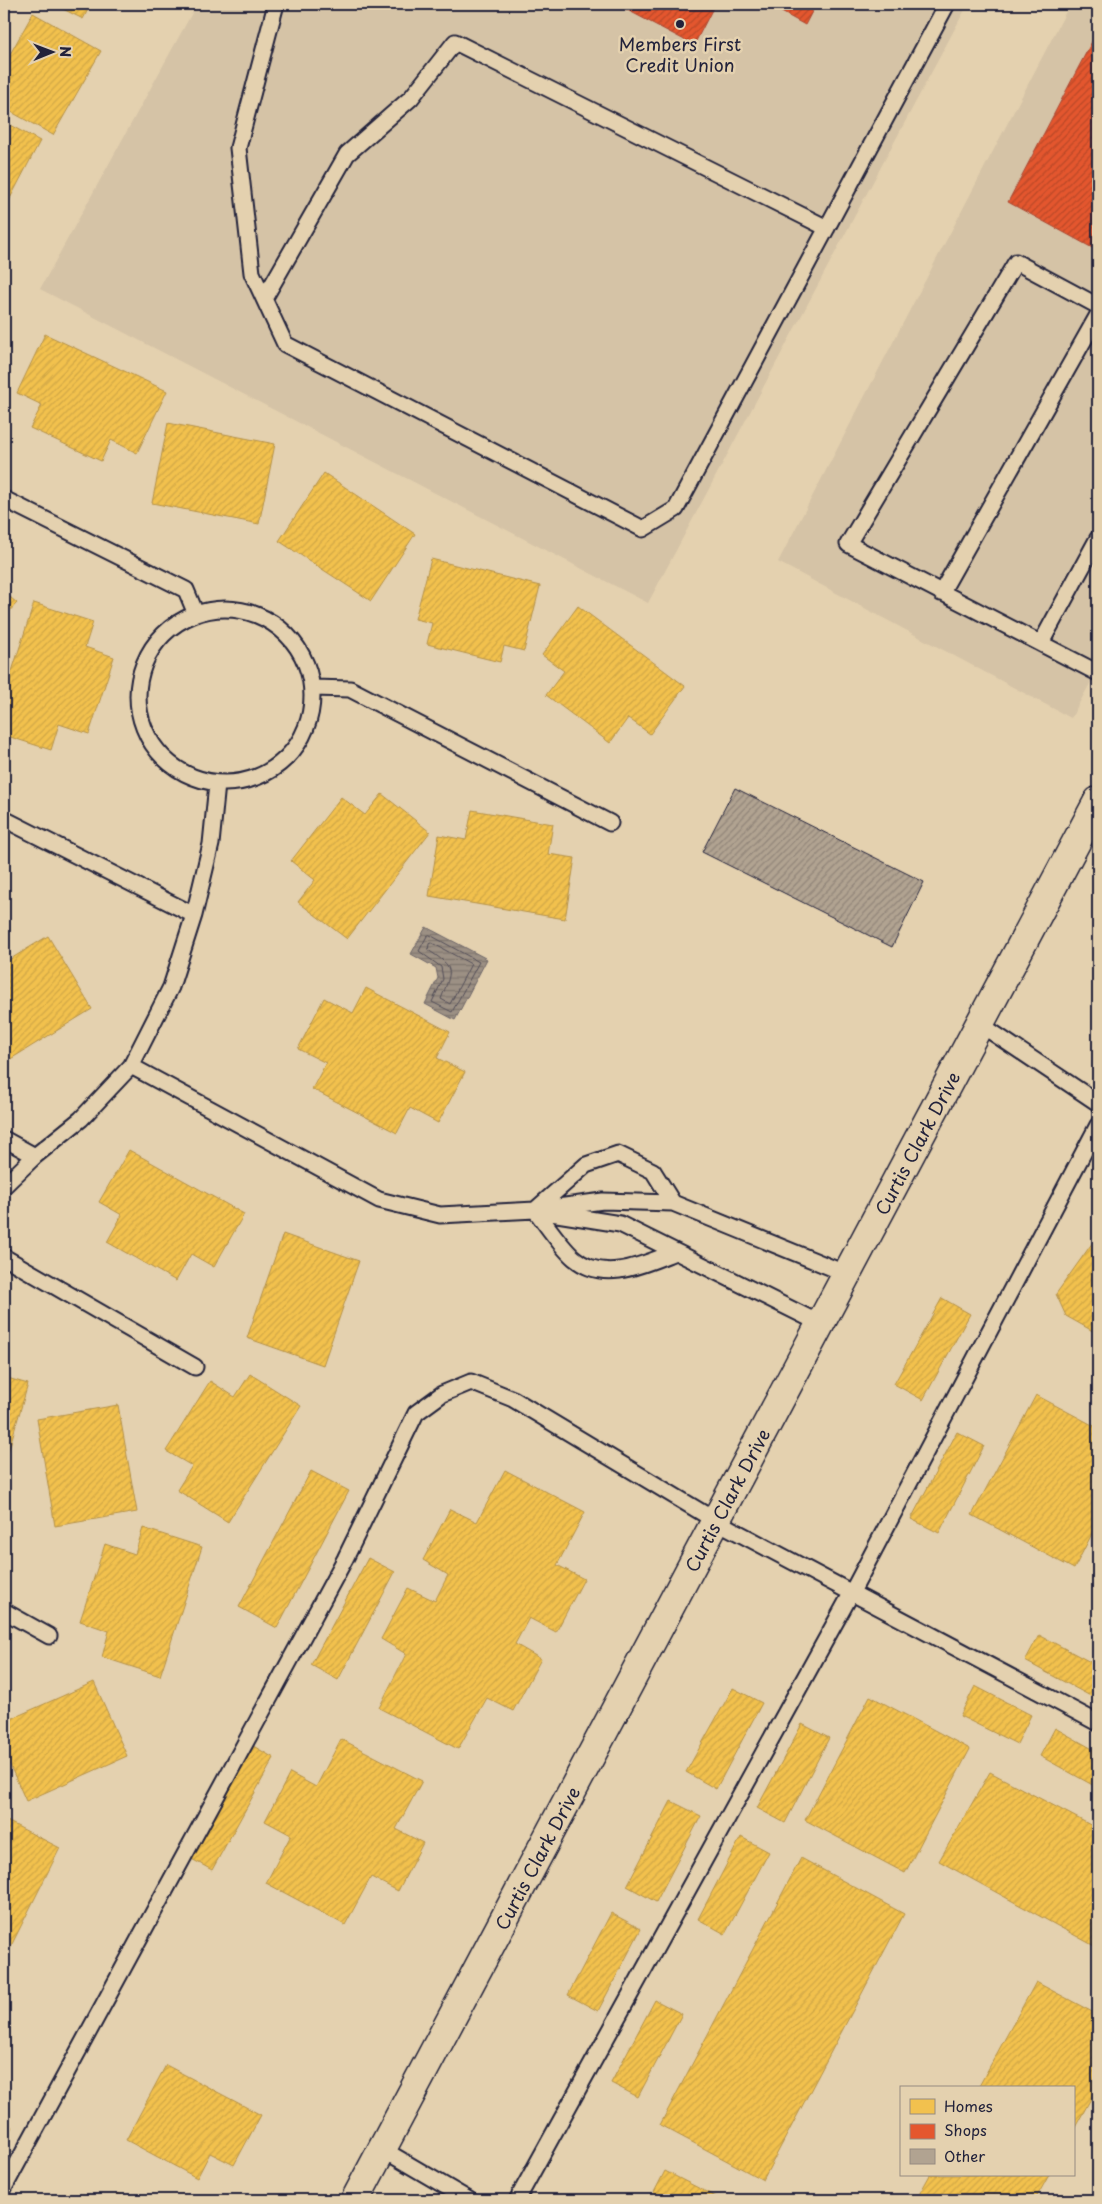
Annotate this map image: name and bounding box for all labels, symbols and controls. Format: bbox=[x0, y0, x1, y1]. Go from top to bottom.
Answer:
marker: Members First Credit Union bbox=[674, 18, 686, 30]
north arrow bbox=[28, 28, 78, 78]
place label: Members First Credit Union bbox=[619, 30, 741, 78]
text: N bbox=[55, 46, 76, 57]
street label: Curtis Clark Drive bbox=[868, 1066, 966, 1220]
street label: Curtis Clark Drive bbox=[678, 1423, 776, 1577]
street label: Curtis Clark Drive bbox=[488, 1781, 586, 1935]
legend bbox=[900, 2086, 1074, 2176]
text: Homes bbox=[944, 2094, 993, 2117]
text: Shops bbox=[944, 2118, 987, 2141]
text: Other bbox=[944, 2144, 985, 2167]

